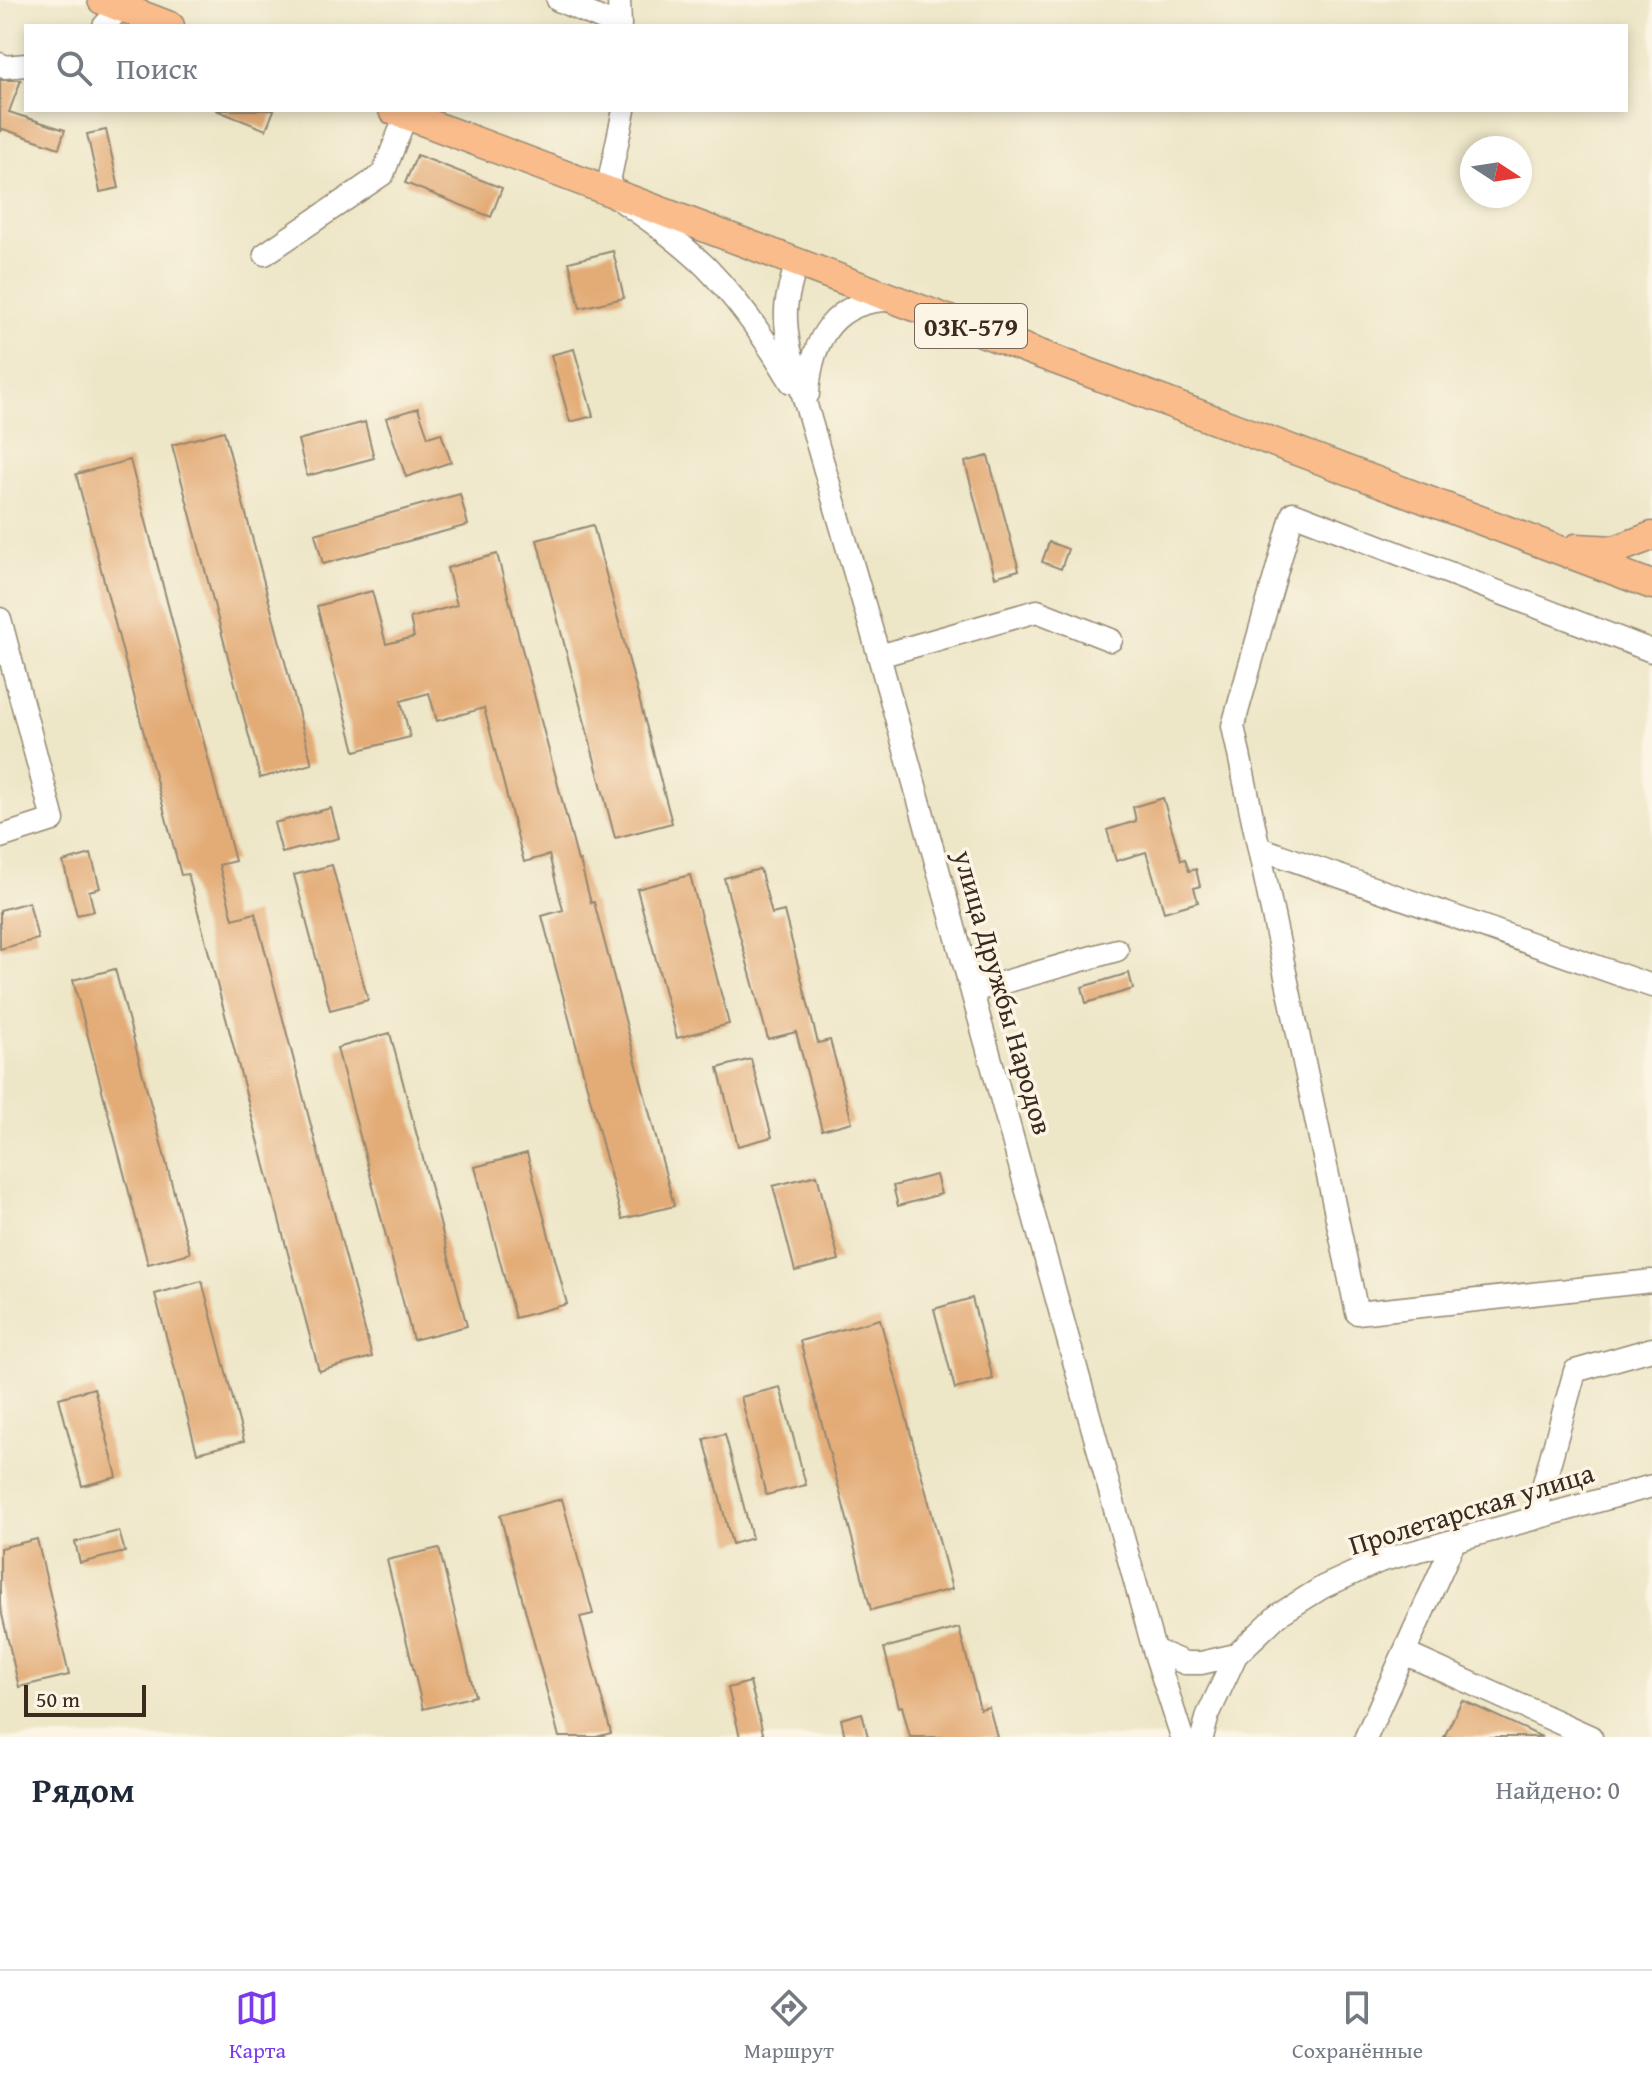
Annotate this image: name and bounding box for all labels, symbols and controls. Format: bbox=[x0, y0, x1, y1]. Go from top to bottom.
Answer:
search box bbox=[24, 24, 1628, 112]
icon: search bbox=[52, 46, 96, 90]
text: Поиск bbox=[116, 46, 198, 90]
north arrow bbox=[1460, 136, 1532, 208]
road number: 03К-579 bbox=[915, 304, 1027, 348]
street label: улица Дружбы Народов bbox=[943, 844, 1064, 1139]
street label: Пролетарская улица bbox=[1343, 1451, 1599, 1565]
scale bar bbox=[24, 1681, 146, 1717]
text: 50 m bbox=[36, 1683, 80, 1715]
text: Рядом bbox=[32, 1765, 135, 1814]
text: Найдено: 0 bbox=[1496, 1770, 1620, 1809]
tab: Карта bbox=[229, 1986, 286, 2066]
tab: Маршрут bbox=[744, 1986, 834, 2066]
tab: Сохранённые bbox=[1292, 1986, 1423, 2066]

